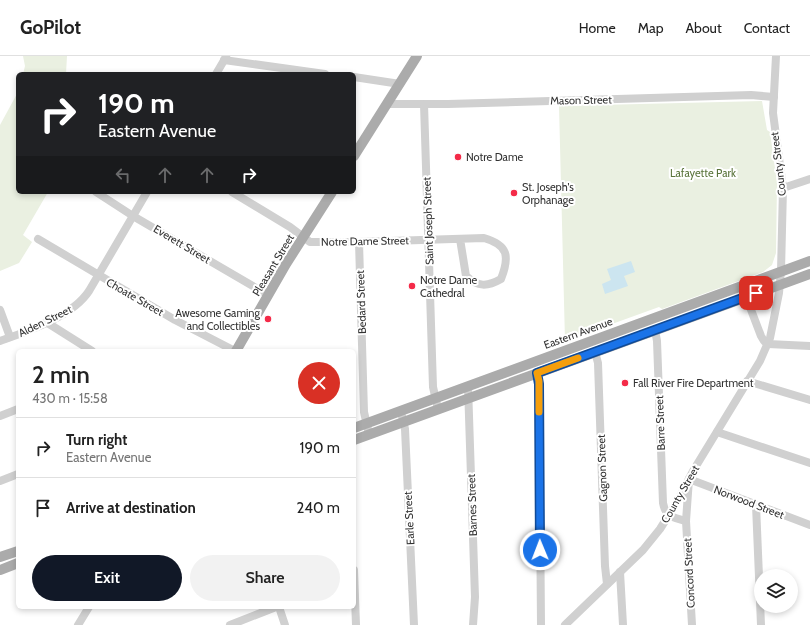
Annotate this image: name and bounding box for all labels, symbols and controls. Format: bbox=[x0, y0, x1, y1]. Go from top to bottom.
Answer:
text: GoPilot bbox=[20, 16, 81, 39]
text: Home bbox=[579, 19, 616, 37]
text: Map bbox=[638, 19, 663, 37]
text: About bbox=[685, 19, 722, 37]
text: Contact bbox=[744, 19, 790, 37]
text: 190 m bbox=[98, 86, 174, 120]
icon: right bbox=[32, 88, 84, 140]
street label: Mason Street bbox=[550, 92, 612, 108]
text: Eastern Avenue bbox=[98, 120, 216, 142]
street label: County Street bbox=[767, 131, 789, 197]
place label: Notre Dame bbox=[466, 150, 524, 164]
marker: Notre Dame bbox=[453, 152, 463, 162]
icon: left bbox=[112, 164, 134, 186]
icon: ahead bbox=[154, 164, 176, 186]
icon: ahead bbox=[196, 164, 218, 186]
icon: right bbox=[238, 164, 260, 186]
park label: Lafayette Park bbox=[670, 166, 736, 180]
street label: Saint Joseph Street bbox=[419, 176, 437, 265]
place label: St. Joseph's Orphanage bbox=[522, 180, 574, 207]
marker: St. Joseph's Orphanage bbox=[509, 188, 519, 198]
street label: Everett Street bbox=[151, 222, 213, 267]
street label: Pleasant Street bbox=[249, 231, 297, 299]
street label: Notre Dame Street bbox=[321, 233, 409, 249]
street label: Bedard Street bbox=[353, 270, 369, 334]
place label: Notre Dame Cathedral bbox=[420, 273, 478, 300]
street label: Choate Street bbox=[104, 275, 166, 319]
pin bbox=[739, 276, 773, 310]
marker: Notre Dame Cathedral bbox=[407, 281, 417, 291]
icon: arrive bbox=[745, 282, 767, 304]
street label: Alden Street bbox=[16, 302, 74, 340]
place label: Awesome Gaming and Collectibles bbox=[175, 306, 261, 333]
marker: Awesome Gaming and Collectibles bbox=[263, 314, 273, 324]
street label: Eastern Avenue bbox=[542, 314, 615, 352]
text: 2 min bbox=[32, 360, 90, 389]
button: close bbox=[298, 362, 340, 404]
place label: Fall River Fire Department bbox=[633, 376, 754, 390]
marker: Fall River Fire Department bbox=[620, 378, 630, 388]
text: 430 m · 15:58 bbox=[32, 390, 108, 406]
street label: Barre Street bbox=[652, 395, 668, 451]
text: Turn right bbox=[66, 431, 127, 449]
street label: Gagnon Street bbox=[594, 434, 610, 502]
icon: right bbox=[32, 437, 54, 459]
text: 190 m bbox=[300, 439, 340, 457]
text: Eastern Avenue bbox=[66, 449, 151, 465]
street label: County Street bbox=[658, 462, 702, 525]
street label: Barnes Street bbox=[464, 473, 480, 536]
street label: Norwood Street bbox=[712, 482, 786, 522]
street label: Earle Street bbox=[401, 490, 417, 545]
icon: arrive bbox=[32, 497, 54, 519]
text: Arrive at destination bbox=[66, 499, 196, 517]
text: 240 m bbox=[296, 499, 340, 517]
position arrow bbox=[519, 529, 561, 571]
street label: Concord Street bbox=[680, 537, 698, 608]
button: Exit bbox=[32, 555, 182, 601]
button: Share bbox=[190, 555, 340, 601]
map controls bbox=[754, 569, 798, 613]
button: layers bbox=[754, 569, 798, 613]

